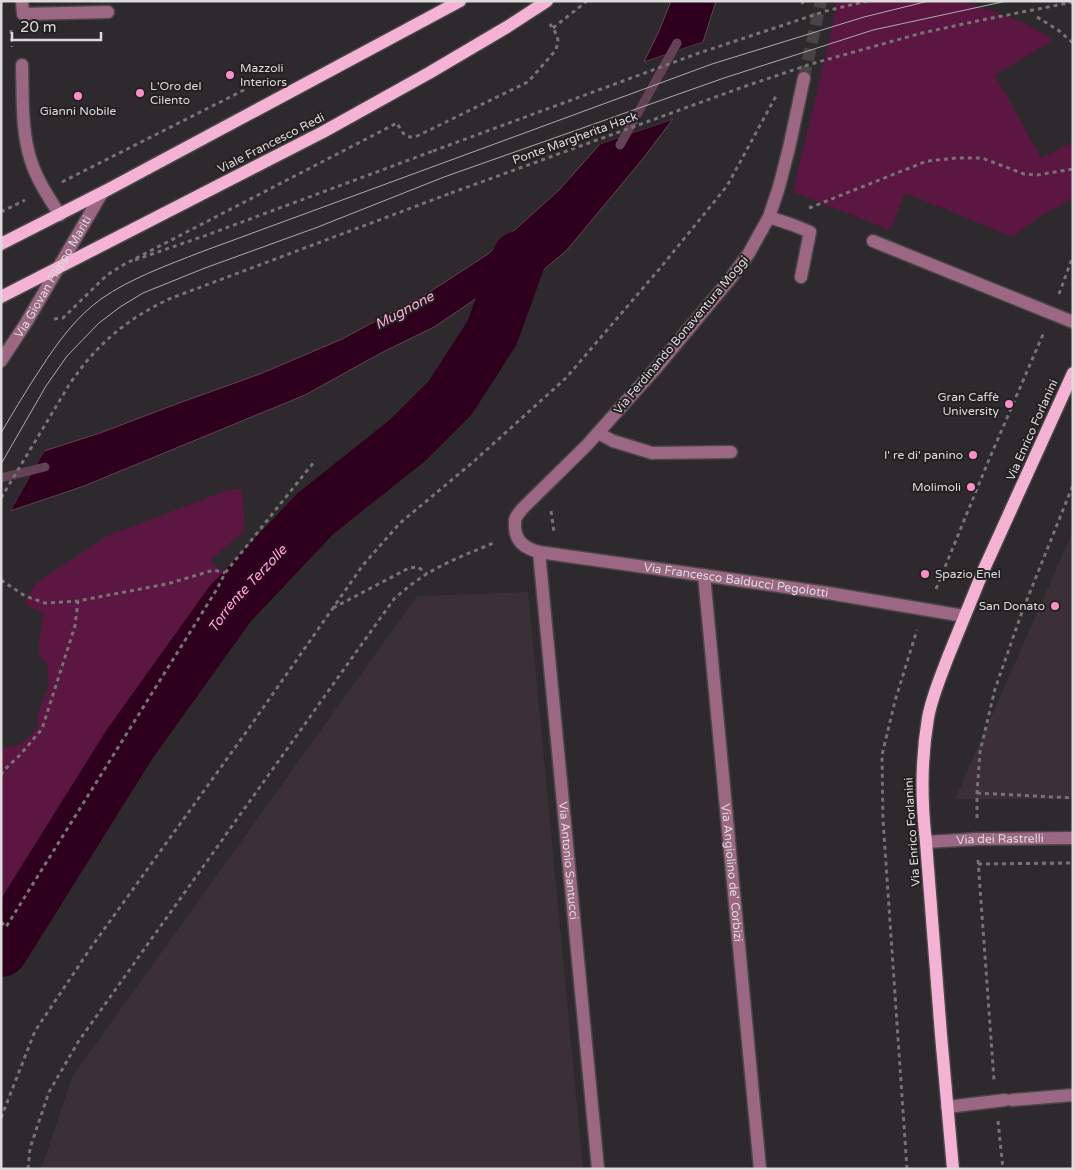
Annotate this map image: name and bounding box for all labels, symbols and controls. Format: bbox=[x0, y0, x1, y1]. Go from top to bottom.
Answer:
scale bar bbox=[12, 10, 101, 42]
text: 20 m bbox=[20, 18, 57, 36]
place label: Mazzoli Interiors bbox=[240, 61, 287, 89]
marker: Mazzoli Interiors bbox=[224, 69, 236, 81]
place label: L'Oro del Cilento bbox=[150, 79, 201, 107]
marker: L'Oro del Cilento bbox=[134, 87, 146, 99]
marker: Gianni Nobile bbox=[72, 90, 84, 102]
place label: Gianni Nobile bbox=[40, 104, 117, 118]
street label: Ponte Margherita Hack bbox=[511, 109, 640, 167]
street label: Viale Francesco Redi bbox=[215, 110, 327, 176]
street label: Via Giovan Filippo Mariti bbox=[11, 213, 94, 340]
street label: Via Ferdinando Bonaventura Moggi bbox=[611, 253, 751, 417]
water label: Mugnone bbox=[372, 287, 438, 333]
street label: Via Enrico Forlanini bbox=[1003, 377, 1061, 483]
place label: Gran Caffè University bbox=[937, 390, 1000, 418]
marker: Gran Caffè University bbox=[1003, 398, 1015, 410]
place label: I' re di' panino bbox=[884, 448, 963, 462]
marker: I' re di' panino bbox=[967, 449, 979, 461]
place label: Molimoli bbox=[912, 480, 961, 494]
marker: Molimoli bbox=[965, 481, 977, 493]
water label: Torrente Terzolle bbox=[204, 541, 291, 636]
street label: Via Francesco Balducci Pegolotti bbox=[643, 560, 829, 600]
place label: Spazio Enel bbox=[935, 567, 1001, 581]
marker: Spazio Enel bbox=[919, 568, 931, 580]
place label: San Donato bbox=[979, 599, 1045, 613]
marker: San Donato bbox=[1049, 600, 1061, 612]
street label: Via Enrico Forlanini bbox=[901, 777, 923, 887]
street label: Via Antonio Santucci bbox=[556, 801, 581, 920]
street label: Via Angiolino de' Corbizi bbox=[719, 803, 746, 942]
street label: Via dei Rastrelli bbox=[956, 831, 1044, 847]

